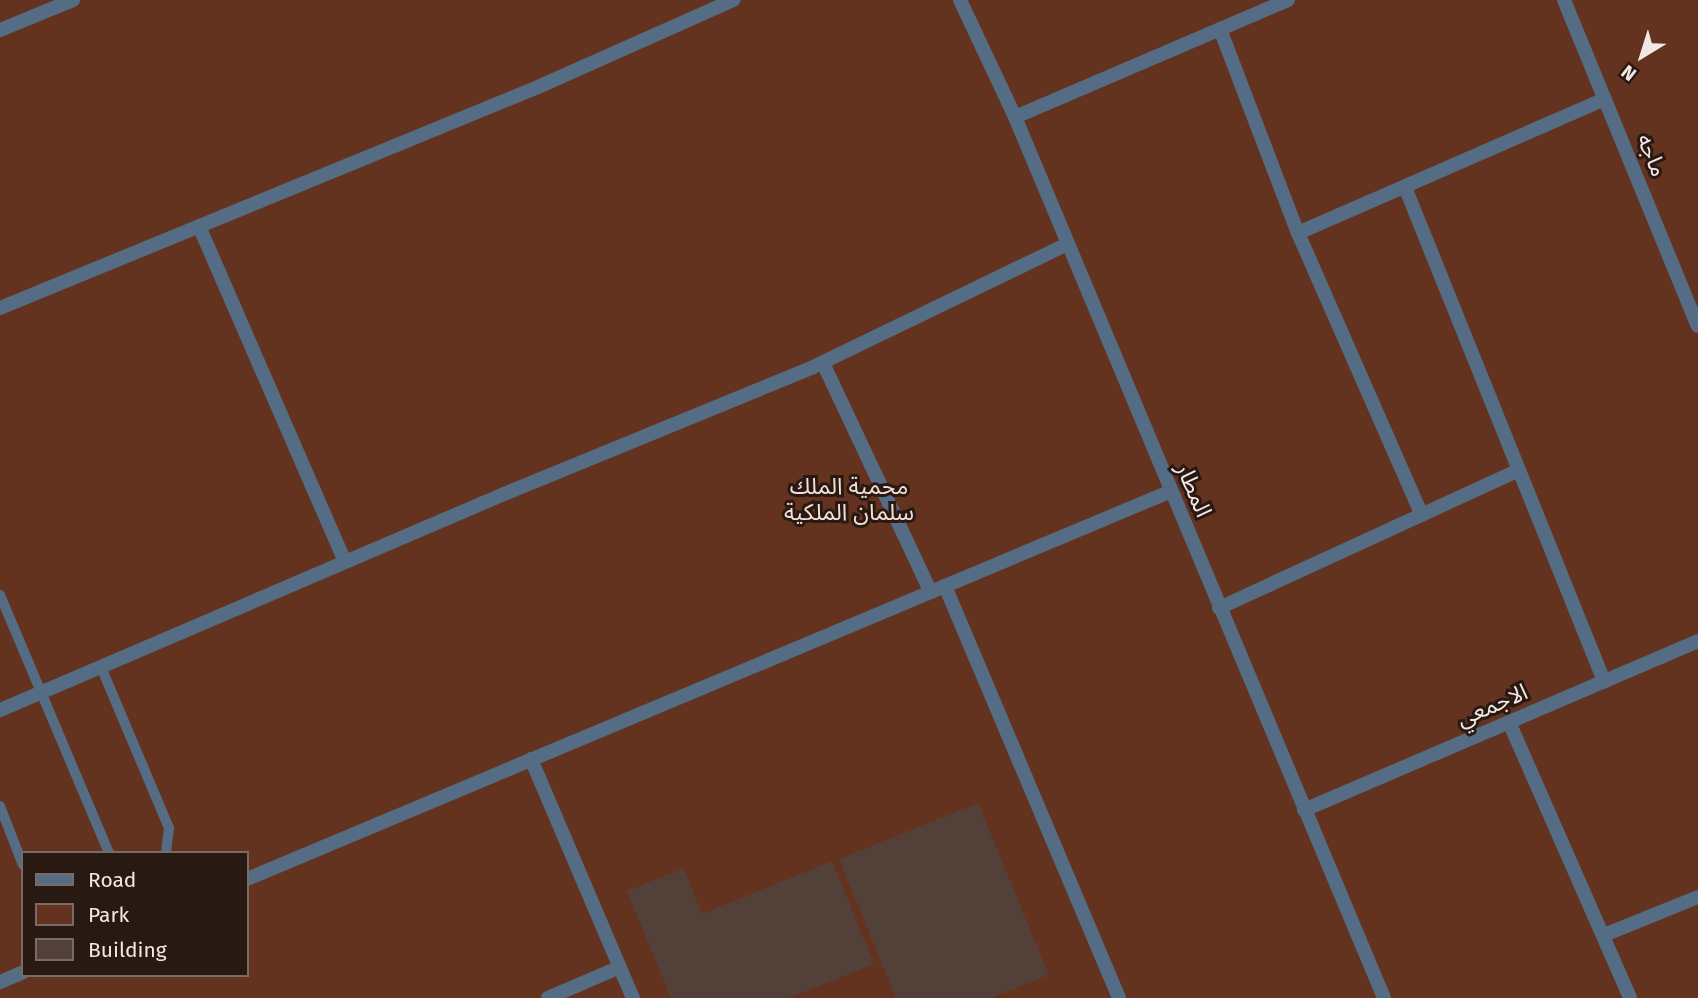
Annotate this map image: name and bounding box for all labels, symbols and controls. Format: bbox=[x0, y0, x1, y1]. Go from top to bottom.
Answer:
north arrow bbox=[1607, 21, 1677, 91]
text: N bbox=[1617, 60, 1641, 86]
street label: ماجه bbox=[1631, 130, 1673, 180]
street label: المطار bbox=[1170, 459, 1218, 521]
park label: محمية الملك سلمان الملكية bbox=[784, 472, 914, 526]
street label: الاجمعي bbox=[1452, 678, 1532, 732]
legend bbox=[21, 851, 248, 977]
text: Road bbox=[88, 867, 136, 893]
text: Park bbox=[88, 902, 129, 928]
text: Building bbox=[88, 937, 167, 963]

